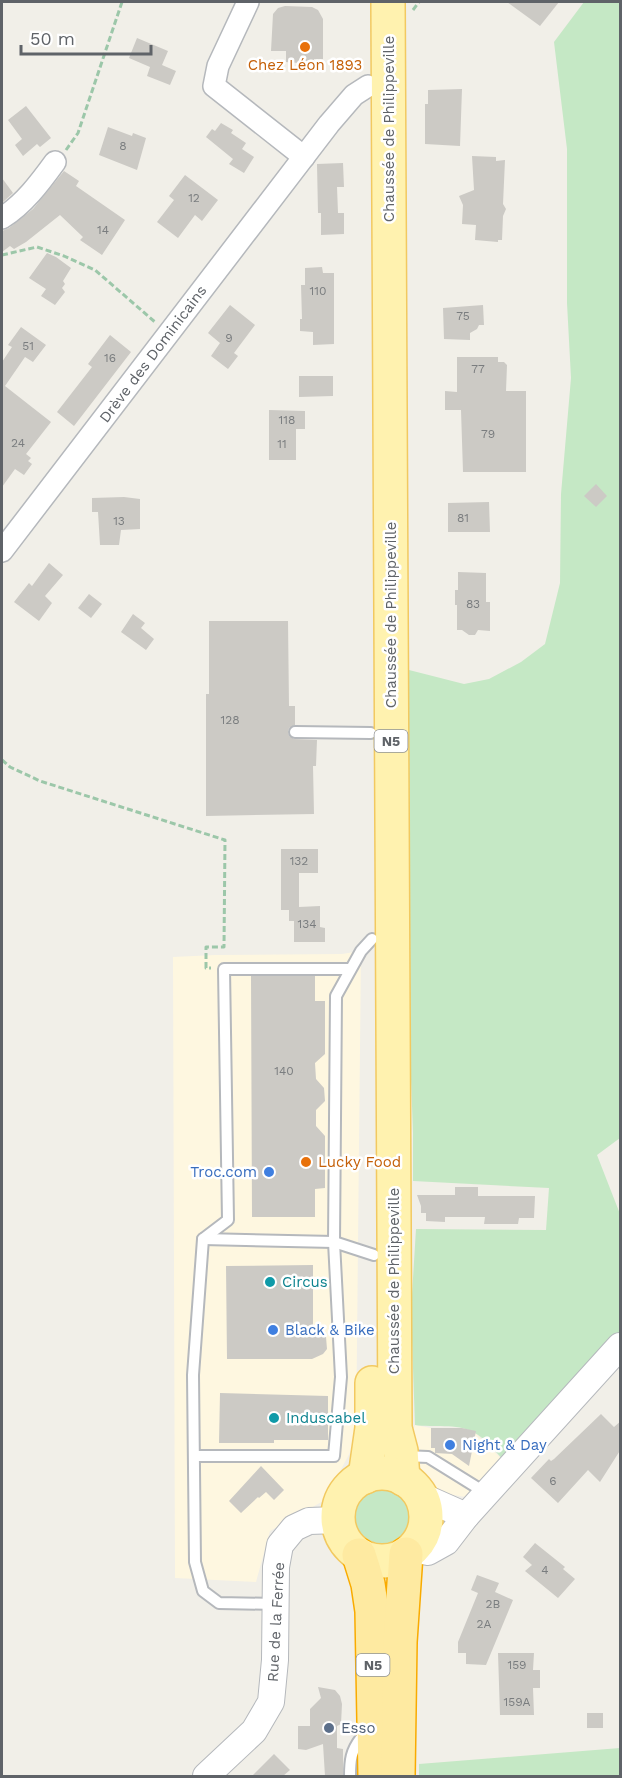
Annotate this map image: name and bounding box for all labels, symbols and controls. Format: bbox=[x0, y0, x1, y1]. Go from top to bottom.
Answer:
scale bar bbox=[21, 18, 152, 56]
text: 50 m bbox=[30, 28, 75, 49]
street label: Chaussée de Philippeville bbox=[380, 36, 398, 222]
marker: Chez Léon 1893 bbox=[298, 40, 312, 54]
place label: Chez Léon 1893 bbox=[248, 56, 362, 74]
house number: 8 bbox=[119, 139, 127, 153]
house number: 12 bbox=[188, 191, 200, 205]
house number: 14 bbox=[97, 223, 109, 237]
street label: Drève des Dominicains bbox=[96, 282, 211, 426]
house number: 110 bbox=[310, 284, 326, 298]
house number: 75 bbox=[456, 309, 470, 323]
house number: 9 bbox=[225, 331, 233, 345]
house number: 51 bbox=[22, 339, 34, 353]
house number: 16 bbox=[104, 351, 116, 365]
house number: 77 bbox=[471, 362, 485, 376]
house number: 118 bbox=[279, 413, 295, 427]
house number: 79 bbox=[481, 427, 495, 441]
house number: 24 bbox=[11, 436, 25, 450]
house number: 11 bbox=[277, 437, 287, 451]
house number: 81 bbox=[457, 511, 469, 525]
house number: 13 bbox=[113, 514, 125, 528]
street label: Chaussée de Philippeville bbox=[382, 522, 400, 708]
house number: 83 bbox=[466, 597, 480, 611]
house number: 128 bbox=[220, 713, 240, 727]
road number: N5 bbox=[374, 730, 408, 752]
house number: 132 bbox=[290, 854, 308, 868]
house number: 134 bbox=[297, 917, 317, 931]
house number: 140 bbox=[274, 1064, 294, 1078]
place label: Lucky Food bbox=[318, 1153, 401, 1171]
marker: Lucky Food bbox=[299, 1155, 313, 1169]
place label: Troc.com bbox=[190, 1163, 257, 1181]
marker: Troc.com bbox=[262, 1165, 276, 1179]
street label: Chaussée de Philippeville bbox=[385, 1188, 403, 1374]
place label: Circus bbox=[282, 1273, 328, 1291]
marker: Circus bbox=[263, 1275, 277, 1289]
place label: Black & Bike bbox=[285, 1321, 375, 1339]
marker: Black & Bike bbox=[266, 1323, 280, 1337]
place label: Induscabel bbox=[286, 1409, 366, 1427]
marker: Induscabel bbox=[267, 1411, 281, 1425]
place label: Night & Day bbox=[462, 1436, 547, 1454]
marker: Night & Day bbox=[443, 1438, 457, 1452]
house number: 6 bbox=[549, 1474, 557, 1488]
street label: Rue de la Ferrée bbox=[264, 1562, 288, 1682]
house number: 4 bbox=[541, 1563, 549, 1577]
house number: 2B bbox=[486, 1597, 501, 1611]
house number: 2A bbox=[477, 1617, 492, 1631]
road number: N5 bbox=[356, 1654, 389, 1676]
house number: 159 bbox=[507, 1658, 527, 1672]
house number: 159A bbox=[504, 1695, 531, 1709]
place label: Esso bbox=[341, 1719, 375, 1737]
marker: Esso bbox=[322, 1721, 336, 1735]

